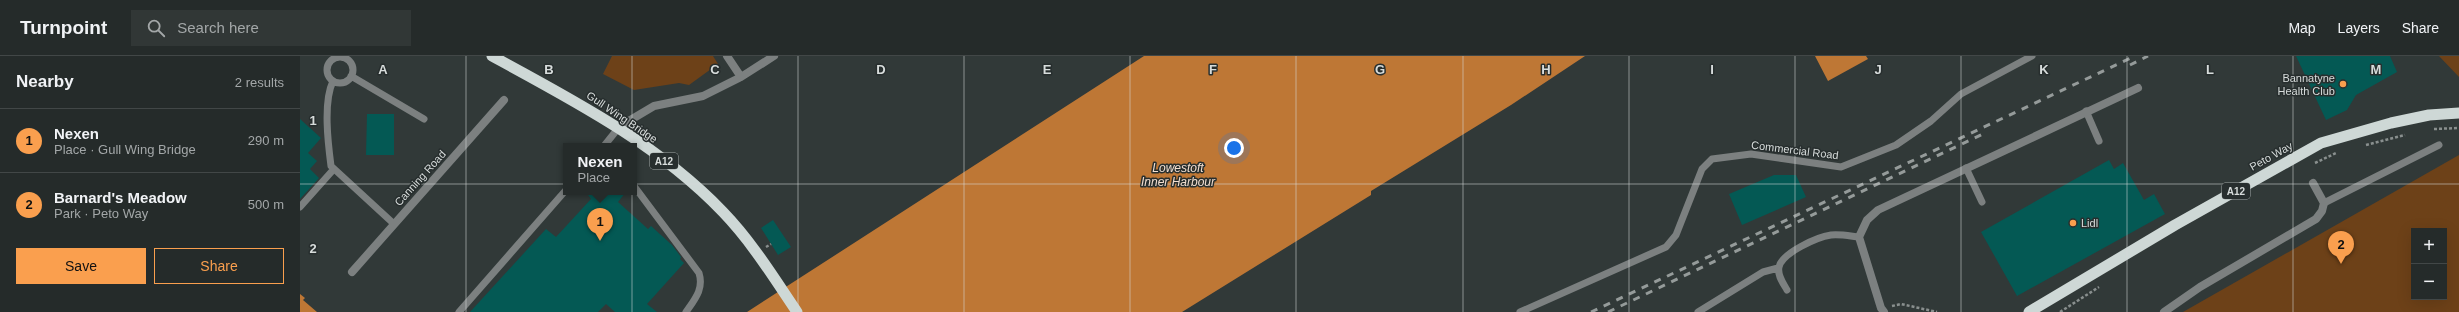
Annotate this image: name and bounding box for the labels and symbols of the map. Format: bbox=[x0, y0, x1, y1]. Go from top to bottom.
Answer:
text: A bbox=[378, 62, 388, 77]
text: B bbox=[544, 62, 554, 77]
text: C bbox=[710, 62, 720, 77]
text: D bbox=[876, 62, 886, 77]
text: E bbox=[1043, 62, 1052, 77]
text: F bbox=[1209, 62, 1217, 77]
text: G bbox=[1375, 62, 1385, 77]
text: H bbox=[1541, 62, 1551, 77]
text: I bbox=[1710, 62, 1714, 77]
text: J bbox=[1874, 62, 1882, 77]
text: K bbox=[2039, 62, 2049, 77]
text: L bbox=[2206, 62, 2214, 77]
text: M bbox=[2371, 62, 2381, 77]
place label: Bannatyne Health Club bbox=[2278, 72, 2335, 97]
marker: Bannatyne Health Club bbox=[2338, 79, 2348, 89]
street label: Gull Wing Bridge bbox=[584, 89, 660, 145]
text: 1 bbox=[309, 113, 317, 128]
your location bbox=[1224, 138, 1244, 158]
street label: Commercial Road bbox=[1751, 139, 1839, 161]
street label: Peto Way bbox=[2247, 139, 2295, 173]
street label: Canning Road bbox=[392, 148, 448, 208]
road number: A12 bbox=[650, 153, 678, 169]
water label: Lowestoft Inner Harbour bbox=[1141, 161, 1216, 189]
road number: A12 bbox=[2222, 183, 2250, 199]
pin: 1 bbox=[587, 208, 613, 241]
place label: Lidl bbox=[2081, 217, 2098, 229]
marker: Lidl bbox=[2068, 218, 2078, 228]
pin: 2 bbox=[2328, 231, 2354, 264]
text: 2 bbox=[309, 241, 317, 256]

